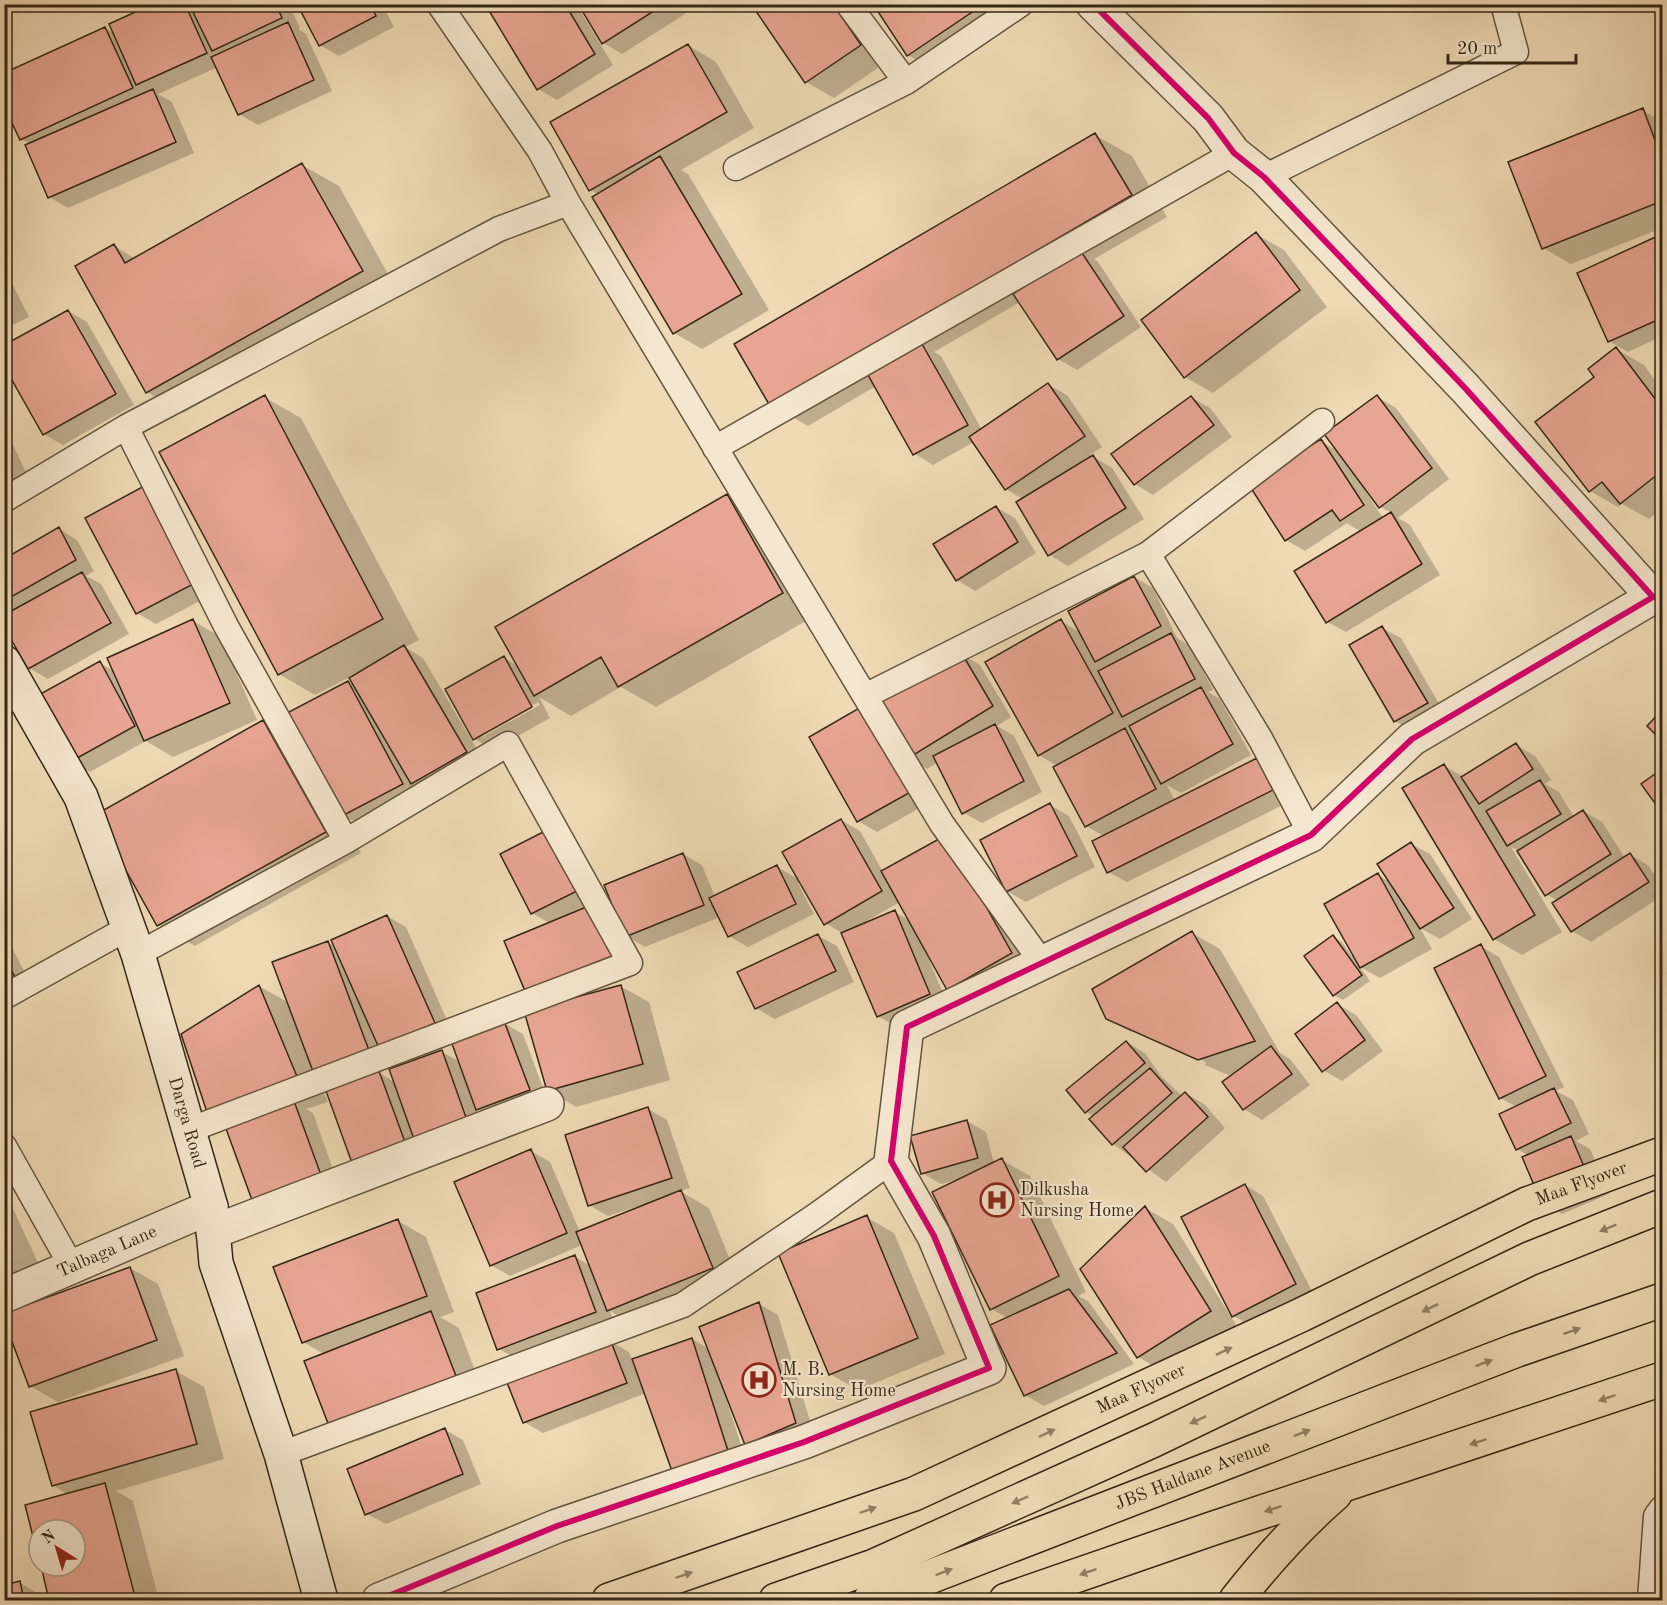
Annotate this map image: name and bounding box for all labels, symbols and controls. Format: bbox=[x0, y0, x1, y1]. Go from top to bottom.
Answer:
scale bar bbox=[1448, 27, 1576, 65]
text: 20 m bbox=[1457, 40, 1497, 58]
street label: Darga Road bbox=[165, 1075, 208, 1170]
street label: Maa Flyover bbox=[1533, 1159, 1630, 1209]
place label: Dilkusha Nursing Home bbox=[1020, 1181, 1134, 1220]
hospital icon: Dilkusha Nursing Home bbox=[979, 1182, 1015, 1218]
street label: Talbaga Lane bbox=[54, 1222, 159, 1281]
one-way arrow bbox=[1599, 1224, 1617, 1233]
one-way arrow bbox=[1422, 1303, 1439, 1312]
one-way arrow bbox=[1563, 1326, 1581, 1335]
one-way arrow bbox=[1215, 1346, 1232, 1355]
one-way arrow bbox=[1475, 1357, 1493, 1367]
street label: Maa Flyover bbox=[1094, 1360, 1189, 1417]
place label: M. B. Nursing Home bbox=[782, 1361, 896, 1400]
hospital icon: M. B. Nursing Home bbox=[741, 1362, 777, 1398]
one-way arrow bbox=[1598, 1394, 1616, 1404]
one-way arrow bbox=[1189, 1415, 1206, 1424]
one-way arrow bbox=[1038, 1428, 1055, 1437]
one-way arrow bbox=[1294, 1428, 1312, 1438]
street label: JBS Haldane Avenue bbox=[1113, 1437, 1273, 1513]
one-way arrow bbox=[1469, 1438, 1487, 1447]
one-way arrow bbox=[1012, 1496, 1029, 1505]
one-way arrow bbox=[859, 1505, 877, 1515]
one-way arrow bbox=[1264, 1505, 1282, 1514]
north arrow bbox=[27, 1518, 87, 1578]
text: N bbox=[39, 1527, 59, 1548]
one-way arrow bbox=[936, 1567, 954, 1577]
one-way arrow bbox=[1079, 1567, 1097, 1577]
one-way arrow bbox=[675, 1569, 693, 1579]

